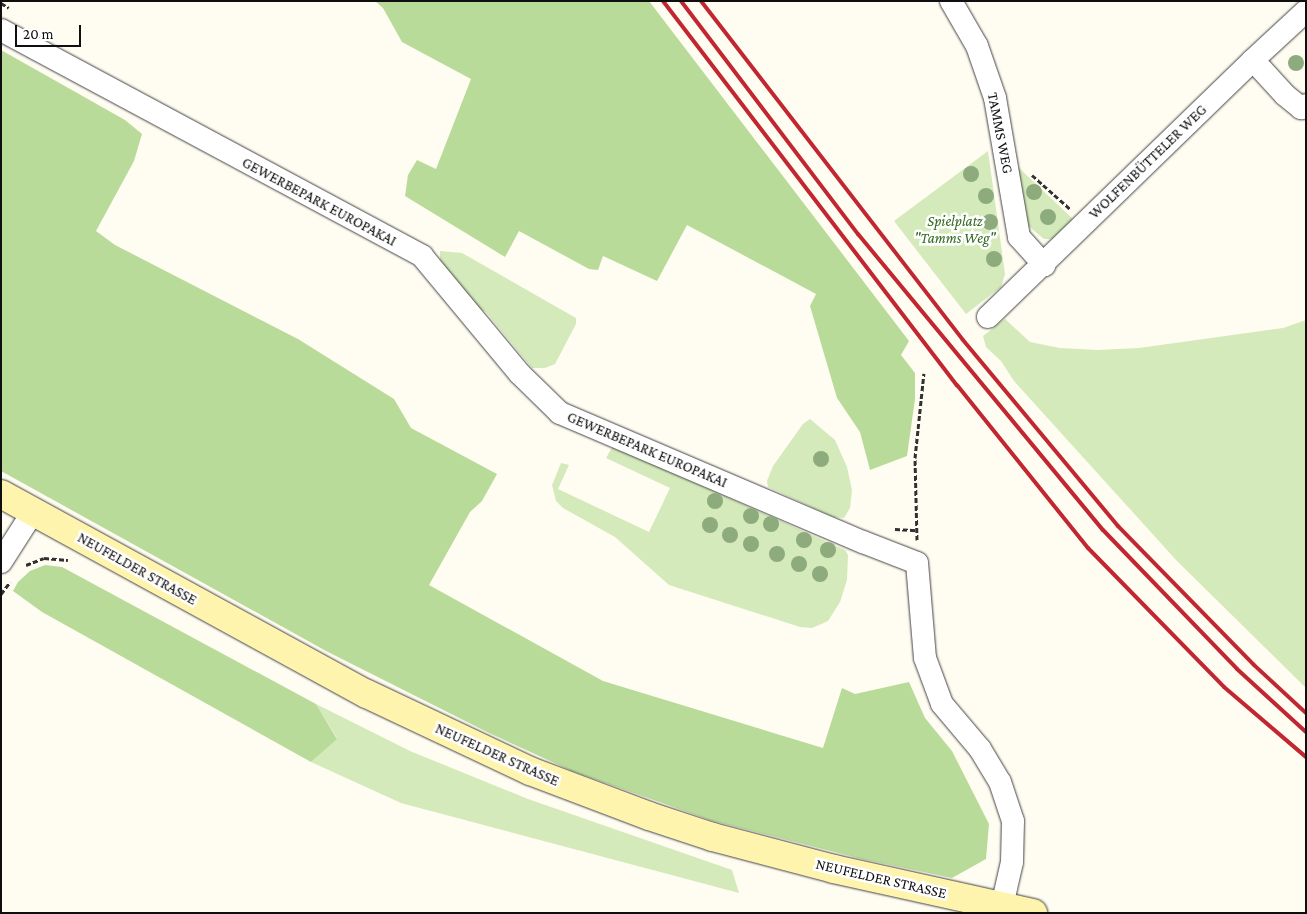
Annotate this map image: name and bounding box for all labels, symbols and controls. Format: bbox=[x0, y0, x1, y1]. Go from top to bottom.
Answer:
scale bar bbox=[18, 15, 84, 47]
text: 20 m bbox=[23, 26, 54, 42]
street label: TAMMS WEG bbox=[983, 91, 1017, 175]
street label: WOLFENBÜTTELER WEG bbox=[1085, 101, 1211, 223]
street label: GEWERBEPARK EUROPAKAI bbox=[239, 154, 399, 250]
park label: Spielplatz "Tamms Weg" bbox=[914, 212, 996, 247]
street label: GEWERBEPARK EUROPAKAI bbox=[564, 408, 730, 492]
street label: NEUFELDER STRASSE bbox=[74, 529, 200, 609]
street label: NEUFELDER STRASSE bbox=[432, 720, 562, 790]
street label: NEUFELDER STRASSE bbox=[814, 855, 948, 903]

